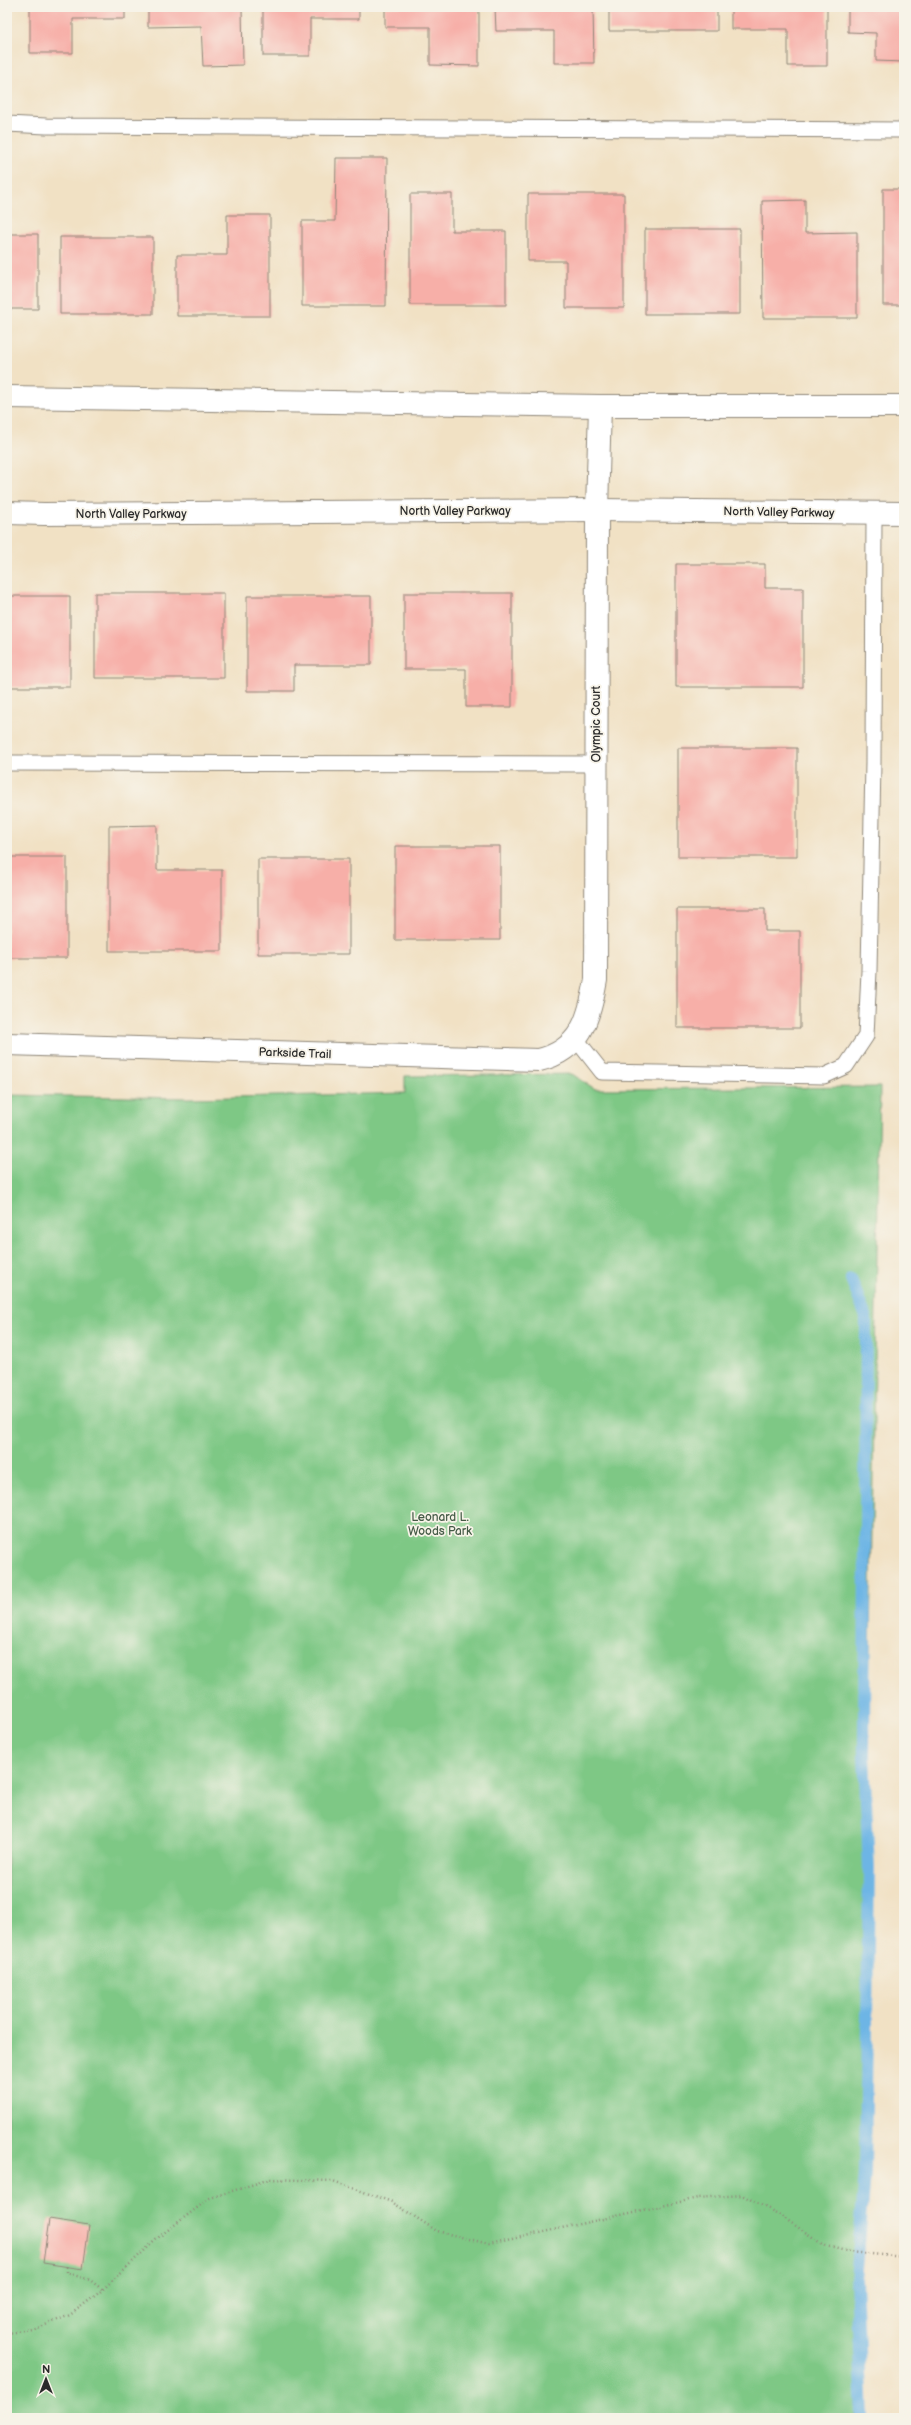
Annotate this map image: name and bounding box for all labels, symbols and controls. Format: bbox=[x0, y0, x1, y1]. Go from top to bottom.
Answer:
street label: North Valley Parkway bbox=[399, 504, 511, 519]
street label: North Valley Parkway bbox=[723, 504, 835, 521]
street label: North Valley Parkway bbox=[75, 507, 187, 522]
street label: Olympic Court bbox=[589, 685, 604, 762]
street label: Parkside Trail bbox=[258, 1045, 332, 1062]
park label: Leonard L. Woods Park bbox=[408, 1510, 472, 1539]
north arrow bbox=[26, 2359, 66, 2399]
text: N bbox=[42, 2363, 50, 2376]

